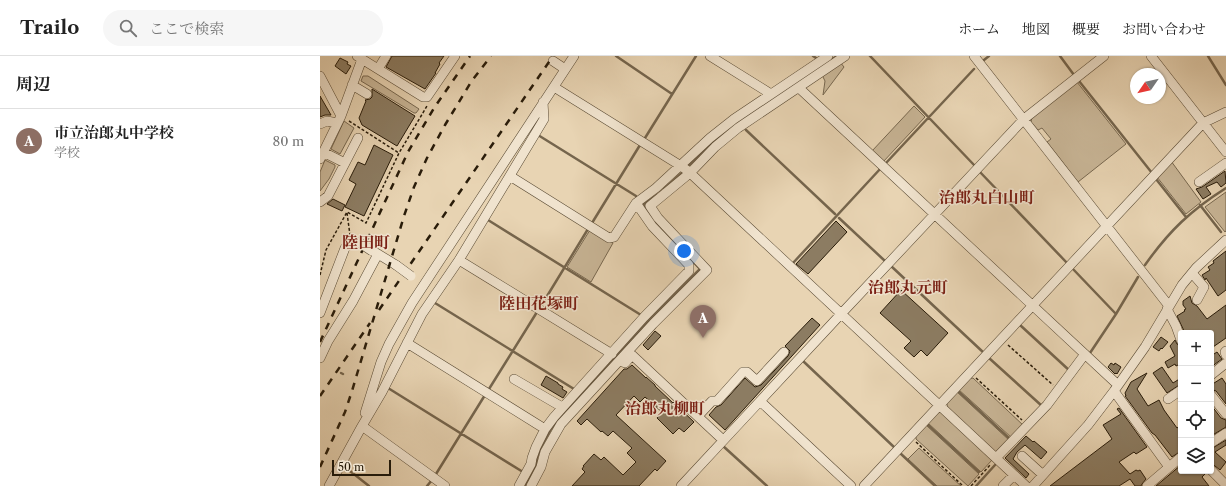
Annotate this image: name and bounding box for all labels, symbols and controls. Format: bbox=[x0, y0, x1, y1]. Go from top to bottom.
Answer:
search box bbox=[103, 10, 383, 46]
text: Trailo bbox=[20, 16, 79, 39]
icon: search bbox=[117, 17, 139, 39]
text: ここで検索 bbox=[149, 19, 224, 38]
text: ホーム bbox=[958, 20, 1000, 38]
text: 地図 bbox=[1022, 20, 1050, 38]
text: 概要 bbox=[1072, 20, 1100, 38]
text: お問い合わせ bbox=[1122, 20, 1206, 38]
north arrow bbox=[1130, 68, 1166, 104]
text: 周辺 bbox=[16, 74, 50, 94]
text: 市立治郎丸中学校 bbox=[54, 123, 174, 142]
text: A bbox=[24, 133, 34, 149]
text: 80 m bbox=[272, 133, 304, 149]
text: 学校 bbox=[54, 144, 80, 160]
district label: 治郎丸白山町 bbox=[939, 187, 1035, 207]
district label: 陸田町 bbox=[342, 232, 390, 252]
your location bbox=[674, 241, 694, 261]
district label: 治郎丸元町 bbox=[868, 277, 948, 297]
district label: 陸田花塚町 bbox=[499, 293, 579, 313]
pin: A bbox=[690, 305, 716, 338]
map controls bbox=[1178, 330, 1214, 474]
button: + bbox=[1178, 330, 1214, 366]
button: − bbox=[1178, 366, 1214, 402]
district label: 治郎丸柳町 bbox=[625, 398, 705, 418]
button: locate bbox=[1178, 402, 1214, 438]
button: layers bbox=[1178, 438, 1214, 474]
scale bar bbox=[332, 458, 391, 477]
text: 50 m bbox=[338, 460, 364, 474]

